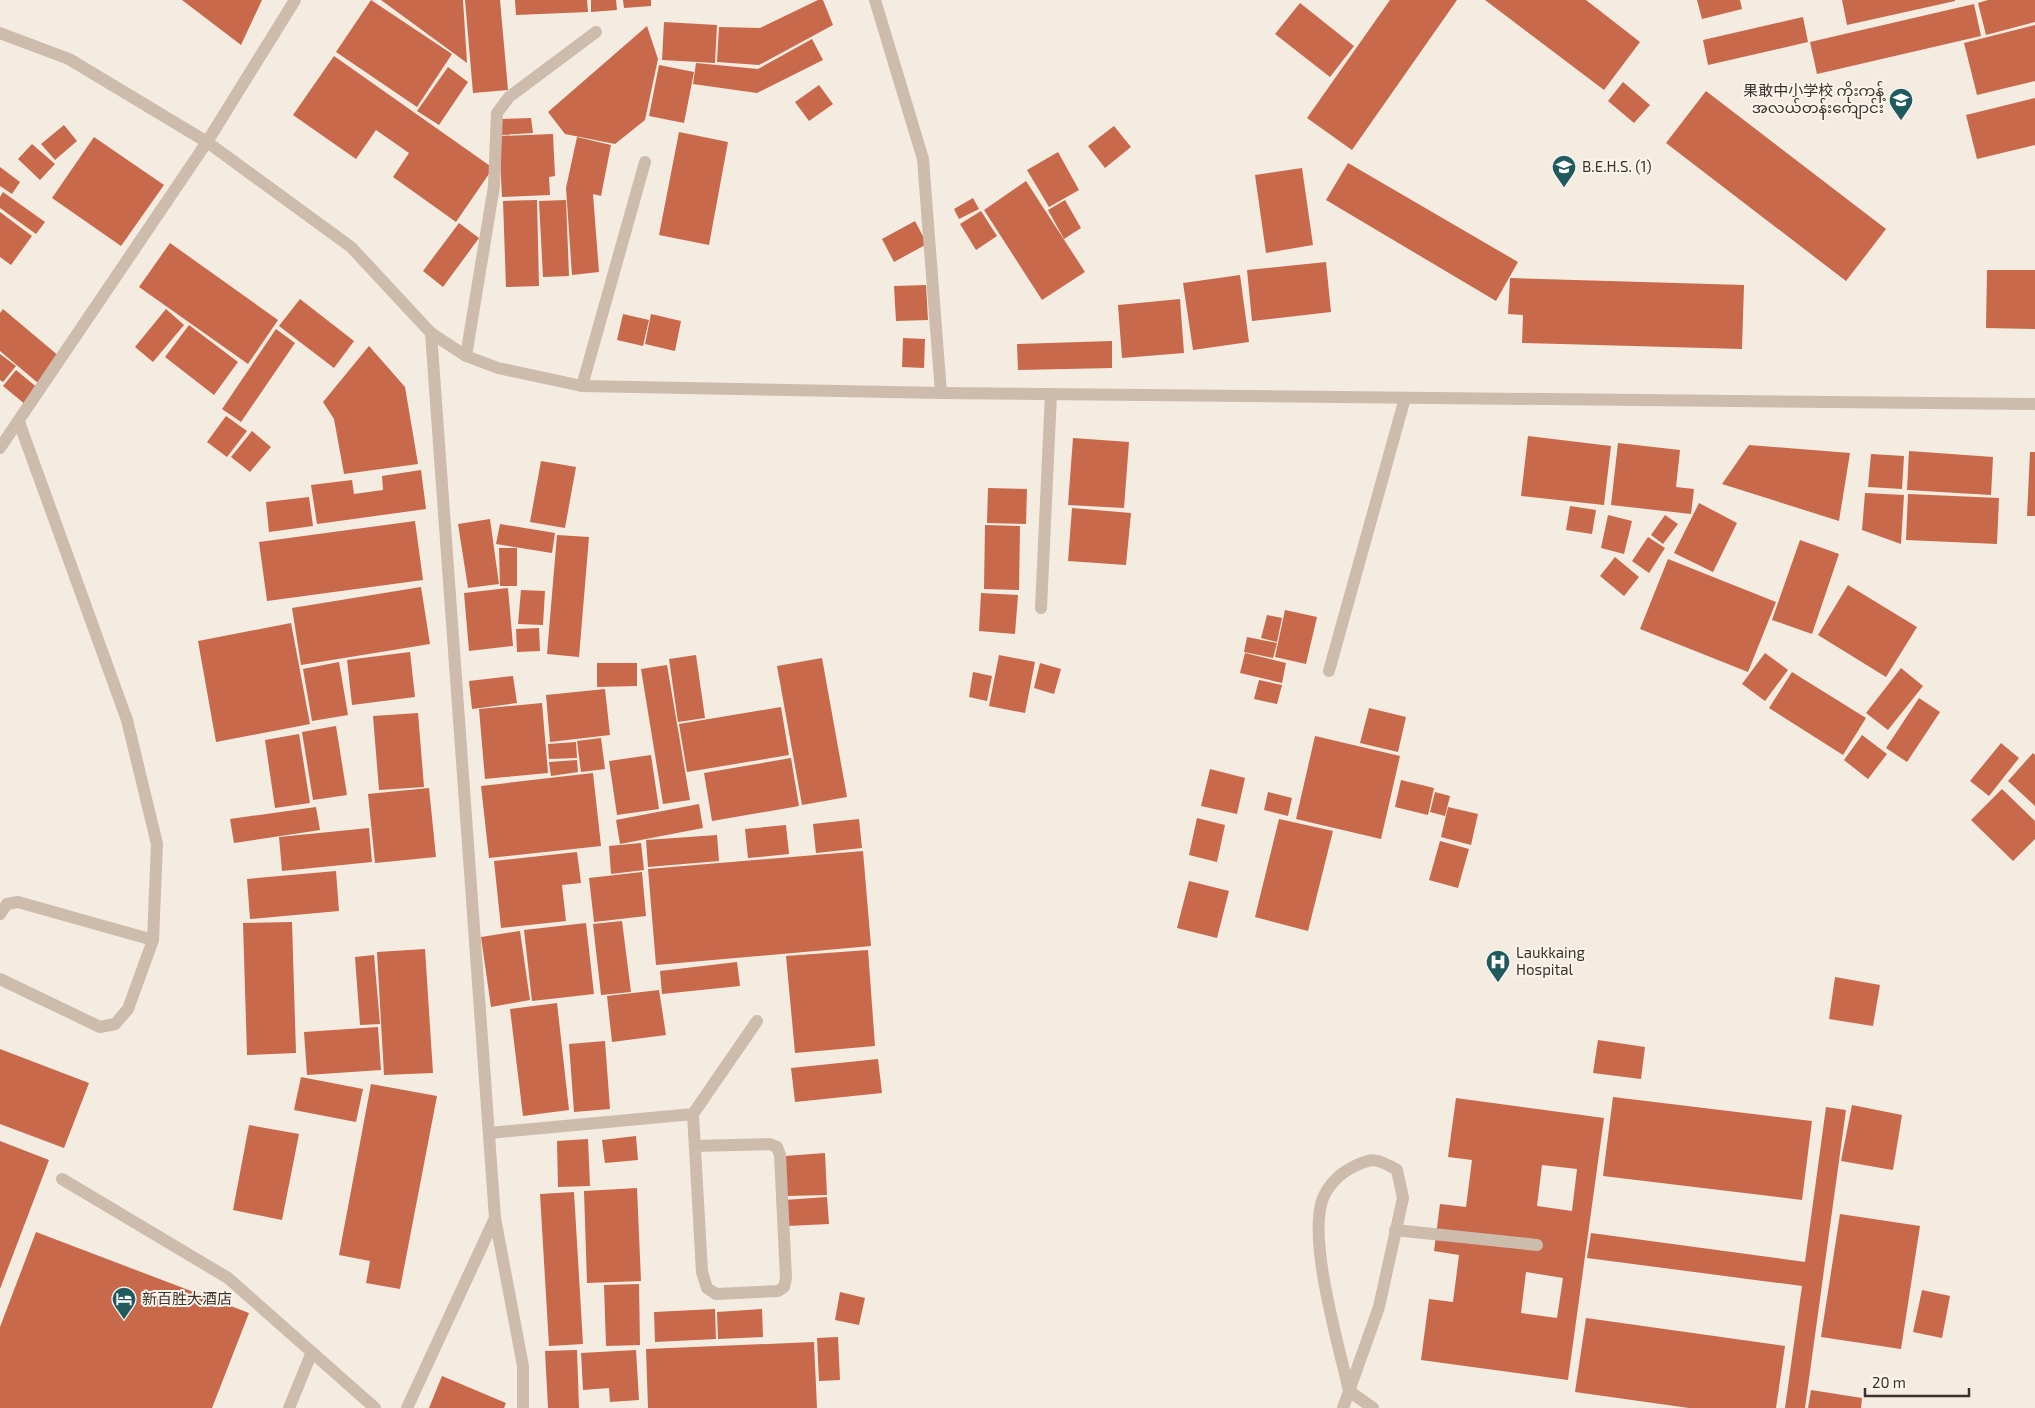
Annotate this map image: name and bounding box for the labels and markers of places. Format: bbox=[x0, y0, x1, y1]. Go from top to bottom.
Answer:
place label: 果敢中小学校 ကိုးကန့် အလယ်တန်းကျောင်း bbox=[1743, 81, 1886, 120]
school or university icon: 果敢中小学校 ကိုးကန့် အလယ်တန်းကျောင်း bbox=[1888, 87, 1914, 121]
school or university icon: B.E.H.S. (1) bbox=[1551, 154, 1577, 188]
place label: B.E.H.S. (1) bbox=[1582, 157, 1652, 175]
place label: Laukkaing Hospital bbox=[1516, 943, 1585, 978]
hospital icon: Laukkaing Hospital bbox=[1485, 949, 1511, 983]
hotel icon: 新百胜大酒店 bbox=[111, 1286, 137, 1320]
place label: 新百胜大酒店 bbox=[142, 1289, 232, 1307]

